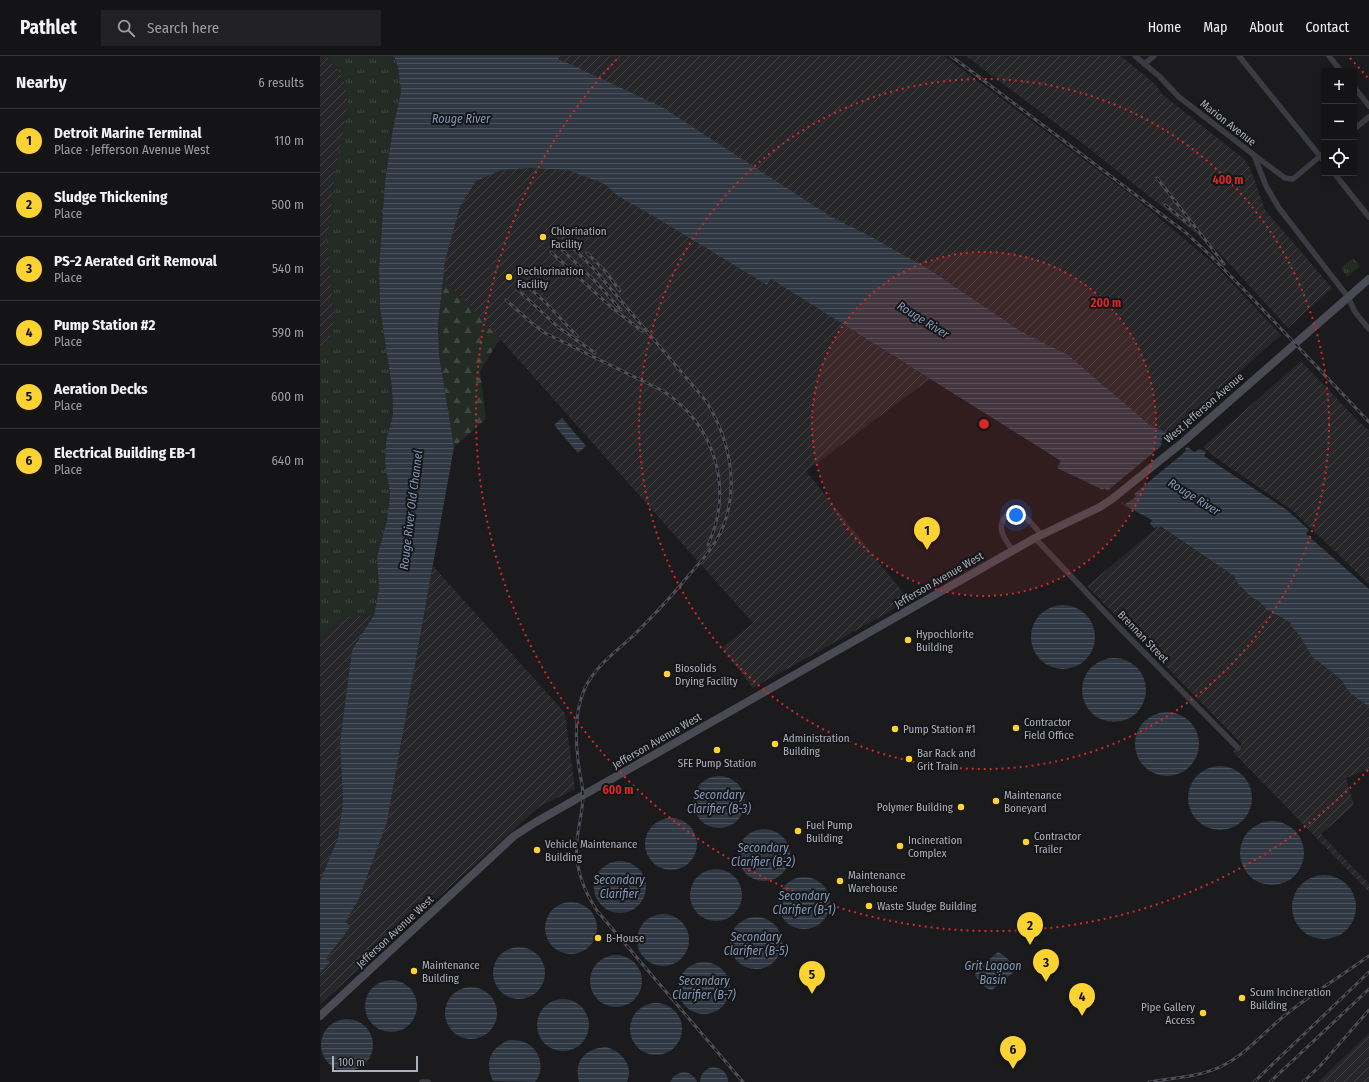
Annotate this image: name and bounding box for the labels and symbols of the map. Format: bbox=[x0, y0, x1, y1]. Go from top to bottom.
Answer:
street label: Marion Avenue bbox=[1198, 97, 1258, 149]
water label: Rouge River bbox=[432, 112, 491, 126]
text: 400 m bbox=[1213, 173, 1243, 187]
place label: Chlorination Facility bbox=[551, 225, 607, 251]
marker: Chlorination Facility bbox=[538, 232, 548, 242]
place label: Dechlorination Facility bbox=[517, 265, 584, 291]
marker: Dechlorination Facility bbox=[504, 272, 514, 282]
text: 200 m bbox=[1090, 296, 1121, 310]
water label: Rouge River bbox=[895, 299, 952, 342]
street label: West Jefferson Avenue bbox=[1162, 370, 1246, 446]
centre of rings bbox=[977, 417, 991, 431]
water label: Rouge River Old Channel bbox=[397, 449, 425, 571]
water label: Rouge River bbox=[1166, 476, 1223, 519]
your location bbox=[1006, 505, 1026, 525]
pin: 1 bbox=[914, 517, 940, 550]
street label: Jefferson Avenue West bbox=[892, 549, 986, 611]
street label: Brennan Street bbox=[1115, 608, 1171, 666]
place label: Hypochlorite Building bbox=[916, 628, 974, 654]
marker: Hypochlorite Building bbox=[903, 635, 913, 645]
place label: Biosolids Drying Facility bbox=[675, 662, 738, 688]
marker: Biosolids Drying Facility bbox=[662, 669, 672, 679]
street label: Jefferson Avenue West bbox=[610, 710, 704, 772]
place label: Contractor Field Office bbox=[1024, 716, 1074, 742]
place label: Pump Station #1 bbox=[903, 723, 976, 736]
marker: Contractor Field Office bbox=[1011, 723, 1021, 733]
marker: Pump Station #1 bbox=[890, 724, 900, 734]
place label: Administration Building bbox=[783, 732, 850, 758]
marker: Administration Building bbox=[770, 739, 780, 749]
marker: SFE Pump Station bbox=[712, 745, 722, 755]
place label: Bar Rack and Grit Train bbox=[917, 747, 976, 773]
marker: Bar Rack and Grit Train bbox=[904, 754, 914, 764]
place label: SFE Pump Station bbox=[678, 757, 756, 770]
text: 600 m bbox=[602, 783, 634, 797]
water label: Secondary Clarifier (B-3) bbox=[687, 788, 751, 816]
place label: Maintenance Boneyard bbox=[1004, 789, 1062, 815]
marker: Maintenance Boneyard bbox=[991, 796, 1001, 806]
place label: Polymer Building bbox=[877, 801, 954, 814]
marker: Polymer Building bbox=[956, 802, 966, 812]
place label: Fuel Pump Building bbox=[806, 819, 853, 845]
marker: Fuel Pump Building bbox=[793, 826, 803, 836]
place label: Contractor Trailer bbox=[1034, 830, 1081, 856]
place label: Incineration Complex bbox=[908, 834, 962, 860]
marker: Contractor Trailer bbox=[1021, 837, 1031, 847]
place label: Vehicle Maintenance Building bbox=[545, 838, 637, 864]
water label: Secondary Clarifier (B-2) bbox=[731, 841, 795, 869]
marker: Incineration Complex bbox=[895, 841, 905, 851]
marker: Vehicle Maintenance Building bbox=[532, 845, 542, 855]
place label: Maintenance Warehouse bbox=[848, 869, 906, 895]
water label: Secondary Clarifier bbox=[592, 873, 645, 901]
marker: Maintenance Warehouse bbox=[835, 876, 845, 886]
water label: Secondary Clarifier (B-1) bbox=[772, 889, 836, 917]
street label: Jefferson Avenue West bbox=[354, 893, 436, 971]
place label: Waste Sludge Building bbox=[877, 900, 977, 913]
marker: Waste Sludge Building bbox=[864, 901, 874, 911]
pin: 2 bbox=[1017, 912, 1043, 945]
water label: Secondary Clarifier (B-5) bbox=[724, 930, 789, 958]
place label: B-House bbox=[606, 932, 644, 945]
marker: B-House bbox=[593, 933, 603, 943]
pin: 3 bbox=[1033, 949, 1059, 982]
place label: Maintenance Building bbox=[422, 959, 480, 985]
water label: Grit Lagoon Basin bbox=[964, 959, 1022, 987]
pin: 5 bbox=[799, 961, 825, 994]
marker: Maintenance Building bbox=[409, 966, 419, 976]
water label: Secondary Clarifier (B-7) bbox=[672, 974, 736, 1002]
pin: 4 bbox=[1069, 983, 1095, 1016]
place label: Scum Incineration Building bbox=[1250, 986, 1331, 1012]
marker: Scum Incineration Building bbox=[1237, 993, 1247, 1003]
place label: Pipe Gallery Access bbox=[1141, 1001, 1195, 1027]
marker: Pipe Gallery Access bbox=[1198, 1008, 1208, 1018]
pin: 6 bbox=[1000, 1036, 1026, 1069]
scale bar bbox=[332, 1054, 418, 1073]

